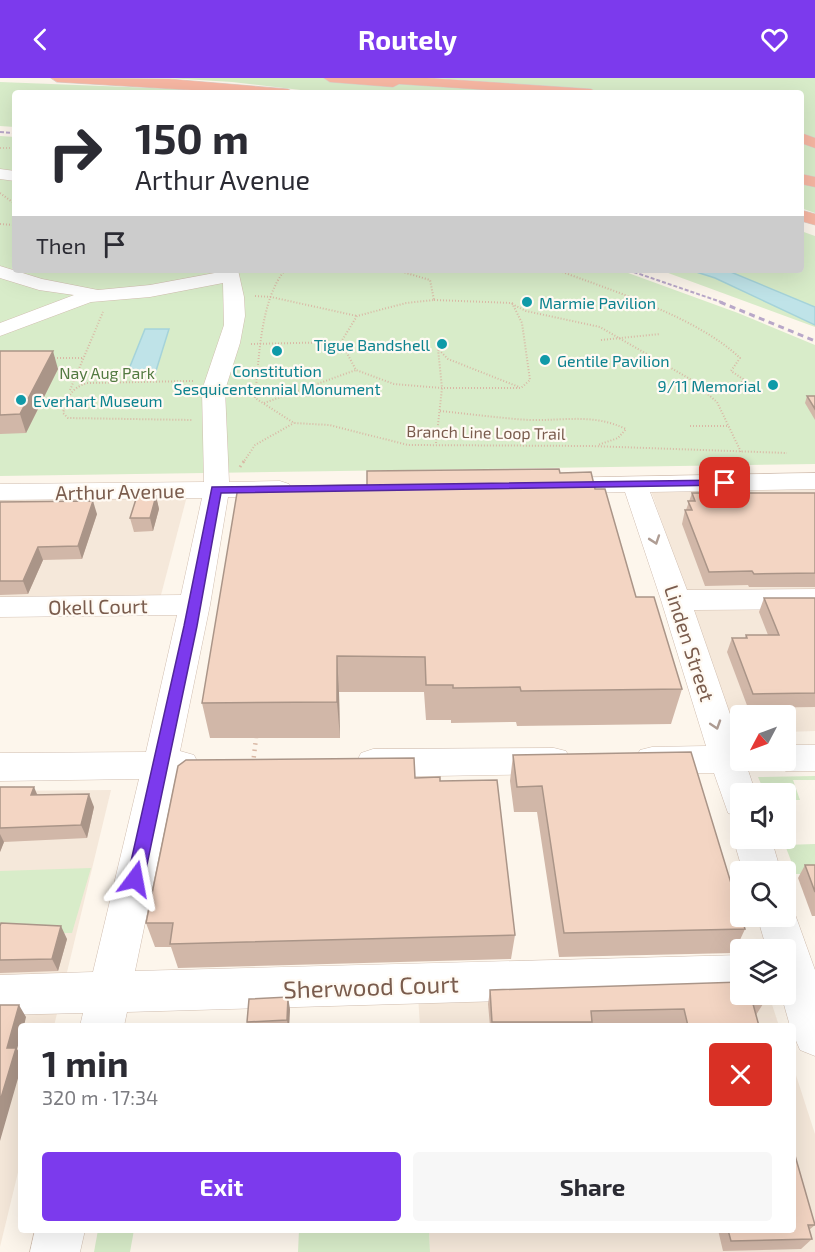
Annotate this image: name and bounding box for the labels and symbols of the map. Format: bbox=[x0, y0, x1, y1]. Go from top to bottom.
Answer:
place label: Marmie Pavilion bbox=[539, 293, 656, 312]
marker: Marmie Pavilion bbox=[520, 295, 534, 309]
place label: Tigue Bandshell bbox=[314, 335, 430, 354]
marker: Tigue Bandshell bbox=[435, 337, 449, 351]
marker: Constitution Sesquicentennial Monument bbox=[270, 344, 284, 358]
place label: Gentile Pavilion bbox=[557, 351, 670, 370]
marker: Gentile Pavilion bbox=[538, 353, 552, 367]
place label: Constitution Sesquicentennial Monument bbox=[174, 361, 380, 398]
park label: Nay Aug Park bbox=[59, 363, 155, 382]
place label: 9/11 Memorial bbox=[658, 376, 761, 395]
marker: 9/11 Memorial bbox=[766, 378, 780, 392]
place label: Everhart Museum bbox=[33, 391, 163, 410]
marker: Everhart Museum bbox=[14, 393, 28, 407]
street label: Branch Line Loop Trail bbox=[406, 421, 566, 443]
pin bbox=[699, 457, 750, 508]
street label: Arthur Avenue bbox=[55, 478, 185, 504]
one-way arrow bbox=[647, 534, 660, 545]
street label: Linden Street bbox=[660, 582, 720, 704]
street label: Okell Court bbox=[48, 593, 148, 619]
north arrow bbox=[730, 705, 796, 771]
one-way arrow bbox=[709, 719, 721, 730]
position arrow bbox=[103, 847, 167, 911]
street label: Sherwood Court bbox=[283, 968, 459, 1004]

